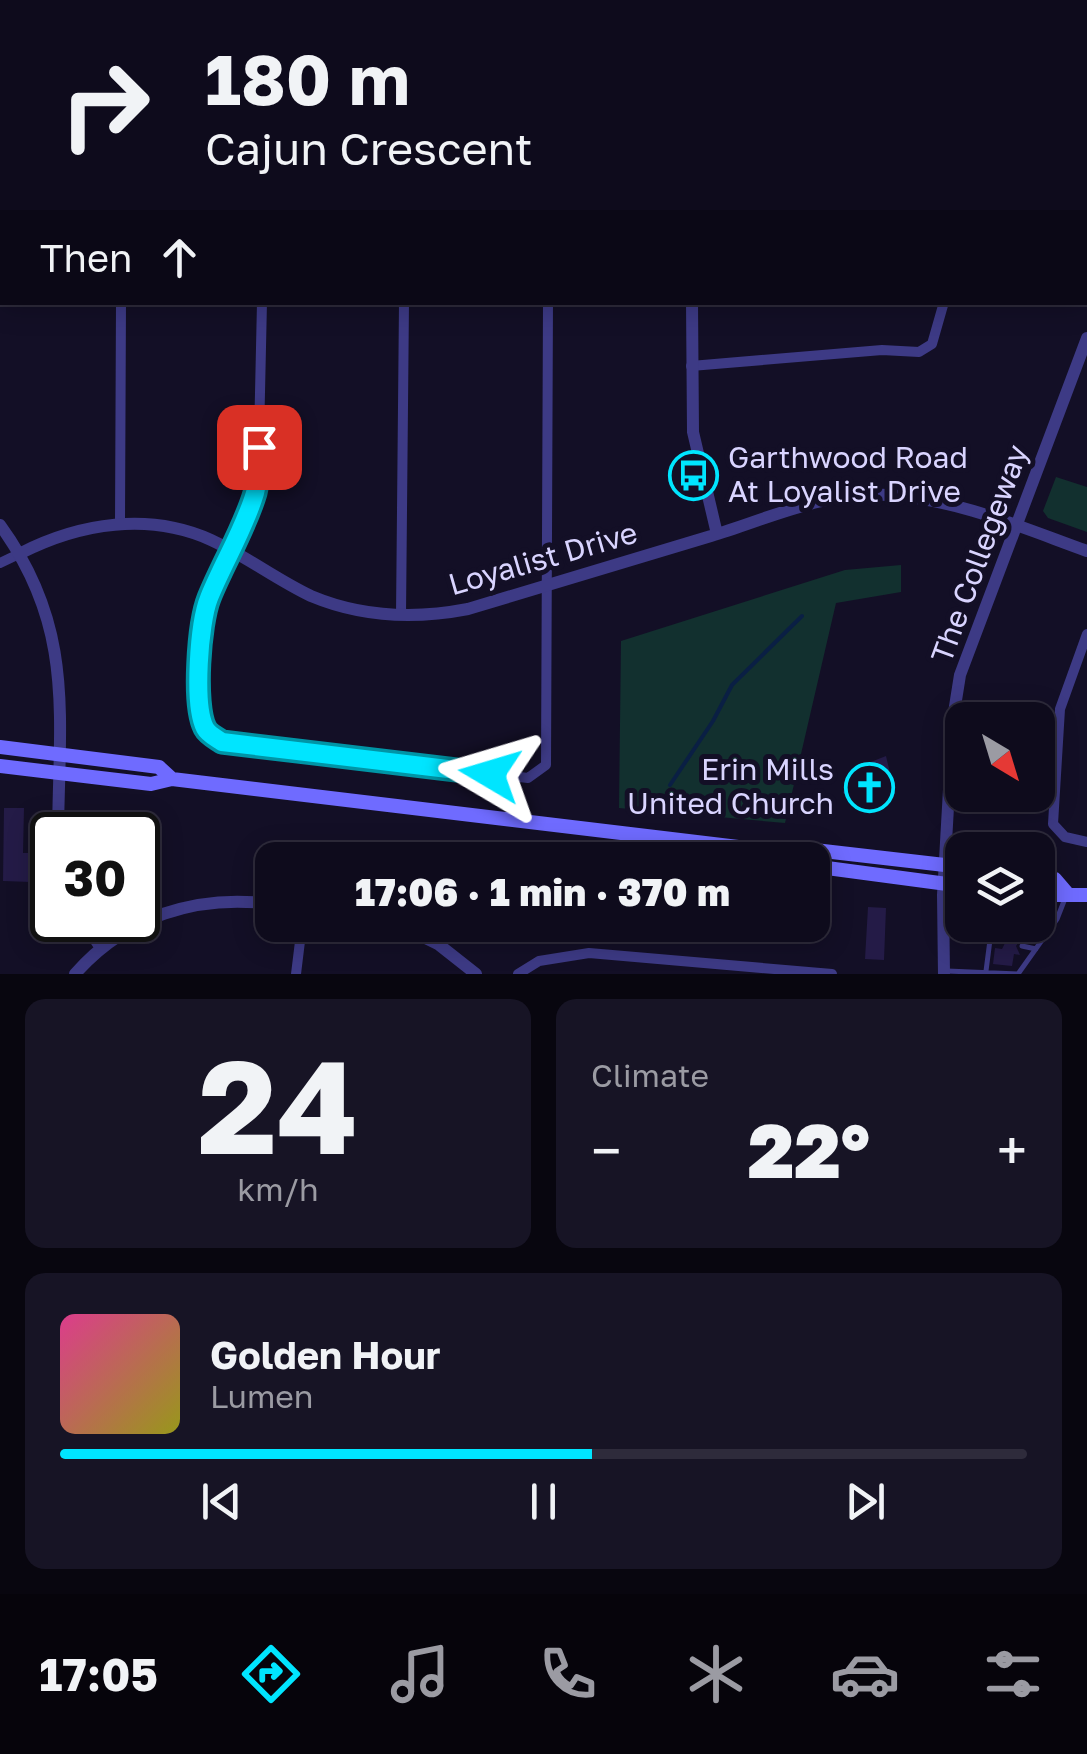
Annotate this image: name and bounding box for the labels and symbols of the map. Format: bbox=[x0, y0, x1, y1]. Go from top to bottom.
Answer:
pin bbox=[217, 405, 302, 490]
place label: Garthwood Road At Loyalist Drive bbox=[728, 439, 968, 509]
street label: The Collegeway bbox=[923, 440, 1035, 667]
bus stop icon: Garthwood Road At Loyalist Drive bbox=[667, 449, 719, 501]
street label: Loyalist Drive bbox=[444, 514, 641, 602]
north arrow bbox=[945, 702, 1055, 812]
position arrow bbox=[438, 722, 542, 826]
place label: Erin Mills United Church bbox=[627, 751, 834, 821]
church icon: Erin Mills United Church bbox=[843, 761, 895, 813]
speed limit sign: 30 bbox=[30, 812, 160, 942]

